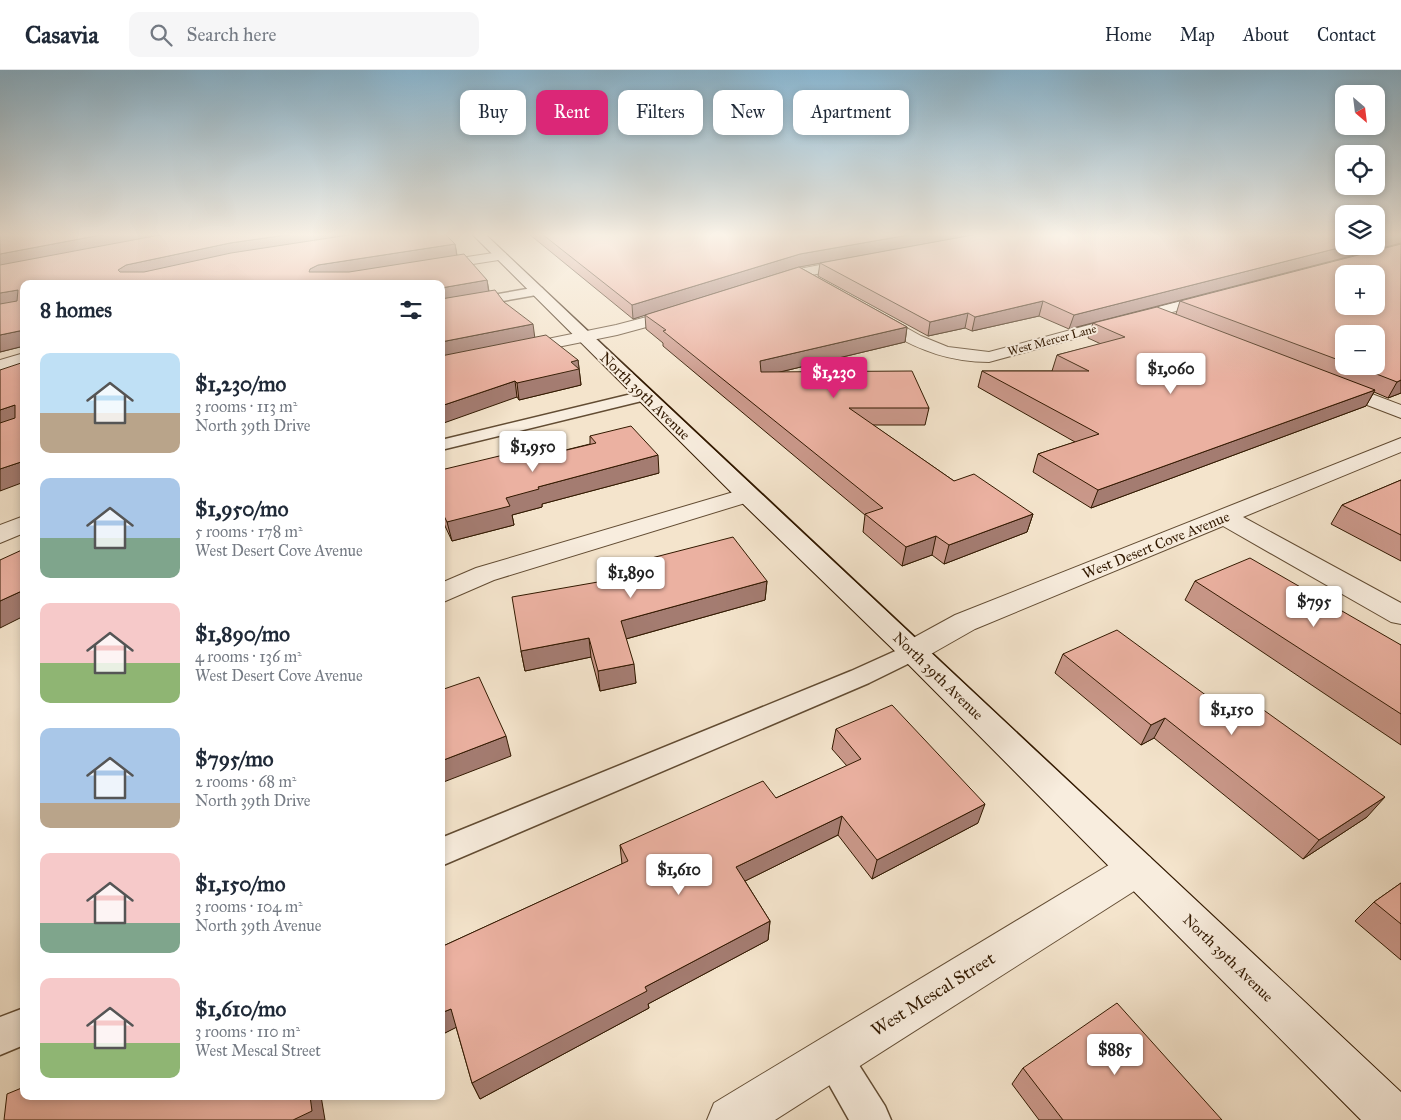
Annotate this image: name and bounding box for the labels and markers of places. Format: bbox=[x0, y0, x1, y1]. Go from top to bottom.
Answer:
pin: $1,060 bbox=[1130, 352, 1212, 395]
pin: $1,230 bbox=[793, 356, 875, 399]
pin: $1,950 bbox=[492, 430, 574, 473]
pin: $1,890 bbox=[590, 556, 672, 599]
pin: $795 bbox=[1284, 586, 1344, 628]
pin: $1,150 bbox=[1191, 694, 1273, 736]
pin: $1,610 bbox=[638, 854, 720, 896]
pin: $885 bbox=[1085, 1034, 1145, 1076]

